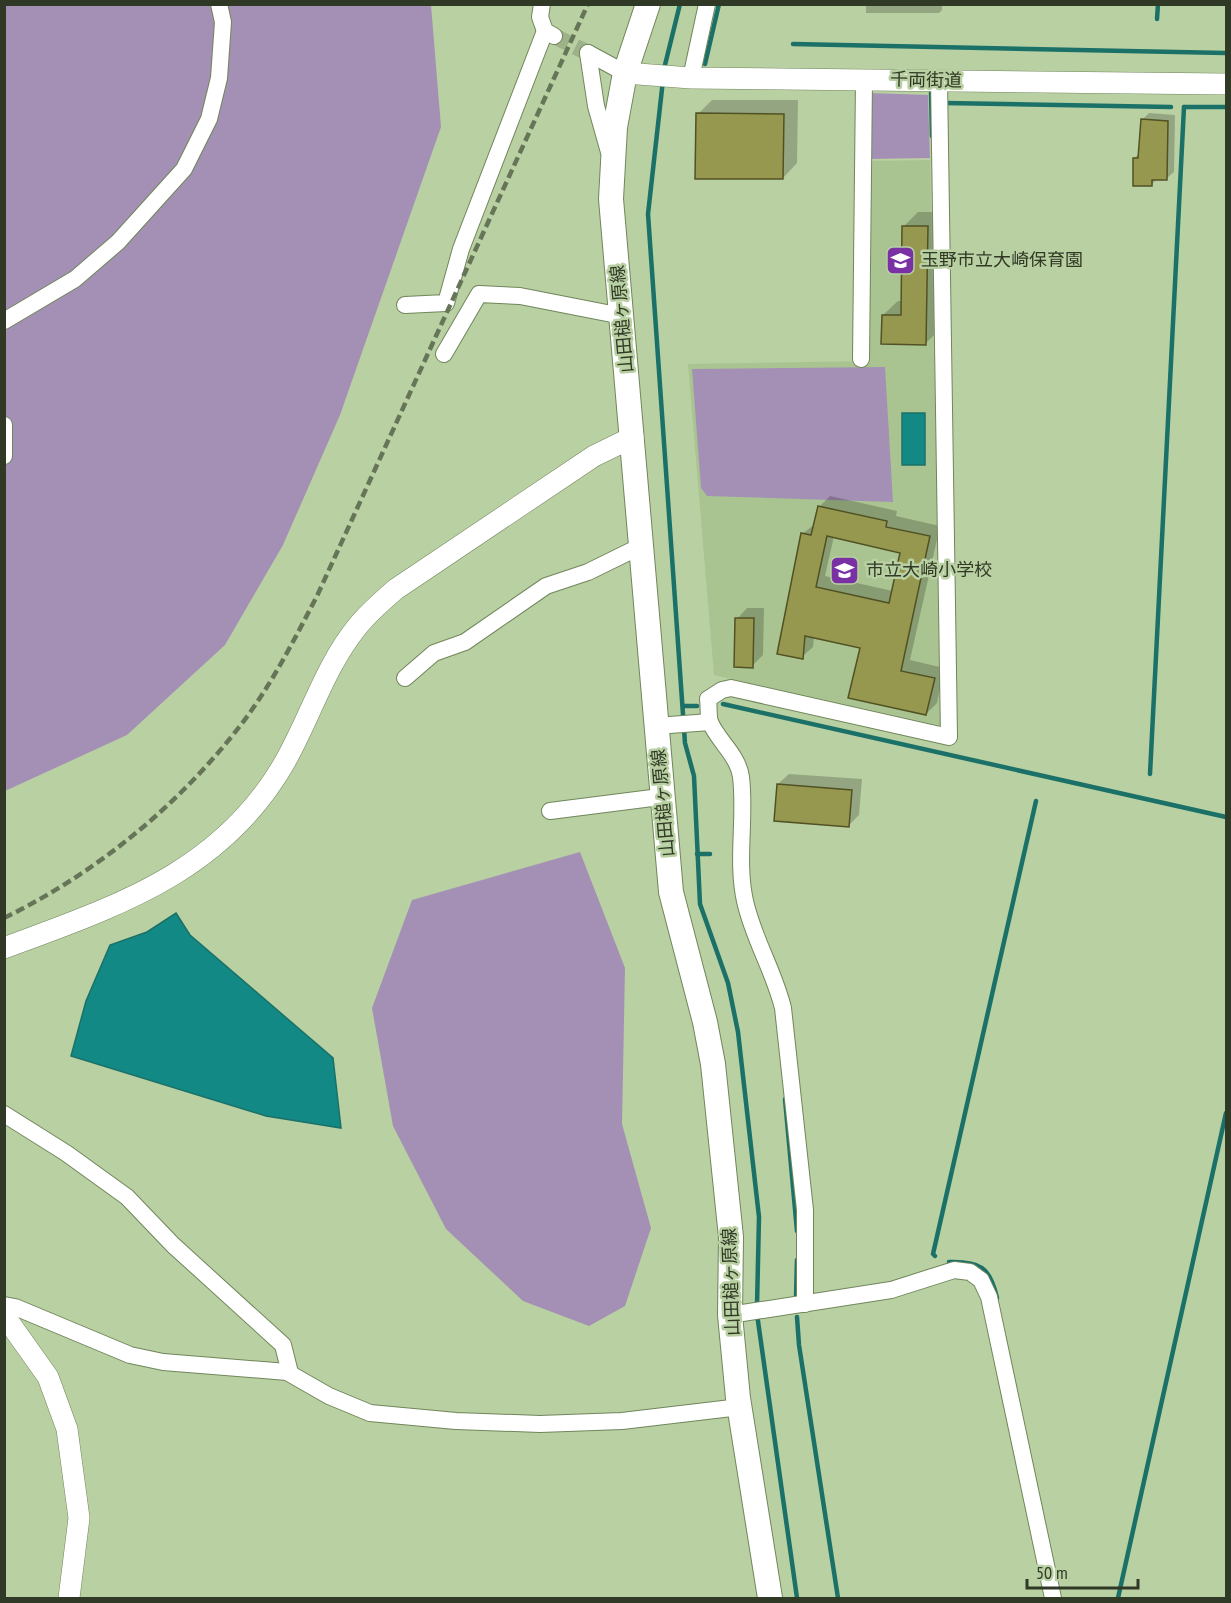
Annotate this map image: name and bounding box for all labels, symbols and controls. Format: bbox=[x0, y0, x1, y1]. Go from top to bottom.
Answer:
street label: 千両街道 bbox=[890, 67, 962, 92]
school or university icon: 玉野市立大崎保育園 bbox=[884, 244, 916, 276]
place label: 玉野市立大崎保育園 bbox=[921, 248, 1083, 271]
street label: 山田槌ヶ原線 bbox=[605, 264, 638, 374]
school or university icon: 市立大崎小学校 bbox=[829, 554, 861, 586]
place label: 市立大崎小学校 bbox=[866, 558, 992, 581]
street label: 山田槌ヶ原線 bbox=[646, 748, 679, 858]
street label: 山田槌ヶ原線 bbox=[717, 1228, 744, 1336]
scale bar bbox=[1027, 1552, 1138, 1590]
text: 50 m bbox=[1036, 1561, 1068, 1584]

